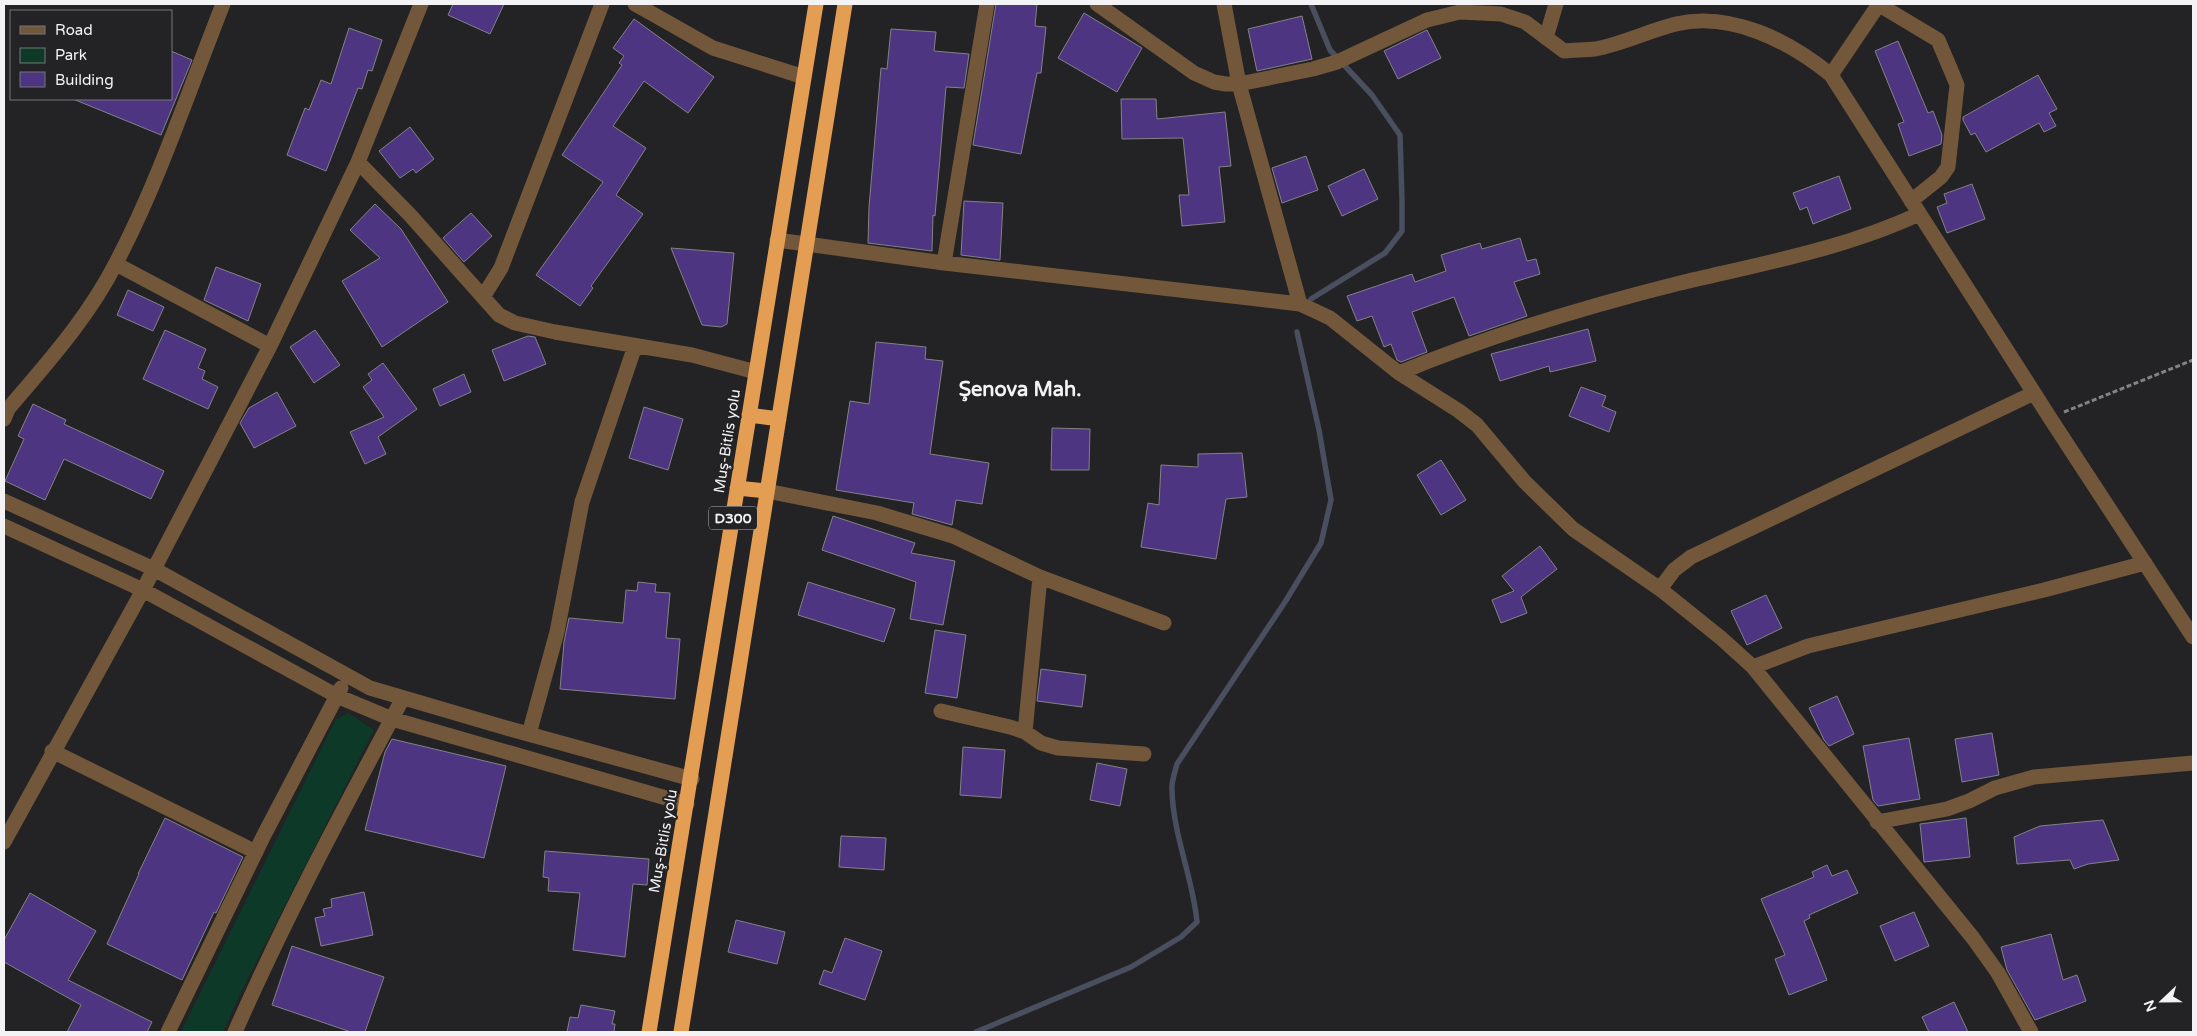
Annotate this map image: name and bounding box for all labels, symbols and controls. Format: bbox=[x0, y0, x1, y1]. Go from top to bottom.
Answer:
legend bbox=[10, 10, 172, 100]
text: Road bbox=[55, 21, 93, 39]
text: Park bbox=[55, 46, 87, 64]
text: Building bbox=[55, 71, 114, 89]
district label: Şenova Mah. bbox=[959, 378, 1081, 402]
street label: Muş-Bitlis yolu bbox=[710, 388, 744, 494]
road number: D300 bbox=[709, 506, 757, 530]
street label: Muş-Bitlis yolu bbox=[645, 788, 681, 894]
north arrow bbox=[2137, 976, 2187, 1026]
text: N bbox=[2140, 997, 2160, 1014]

